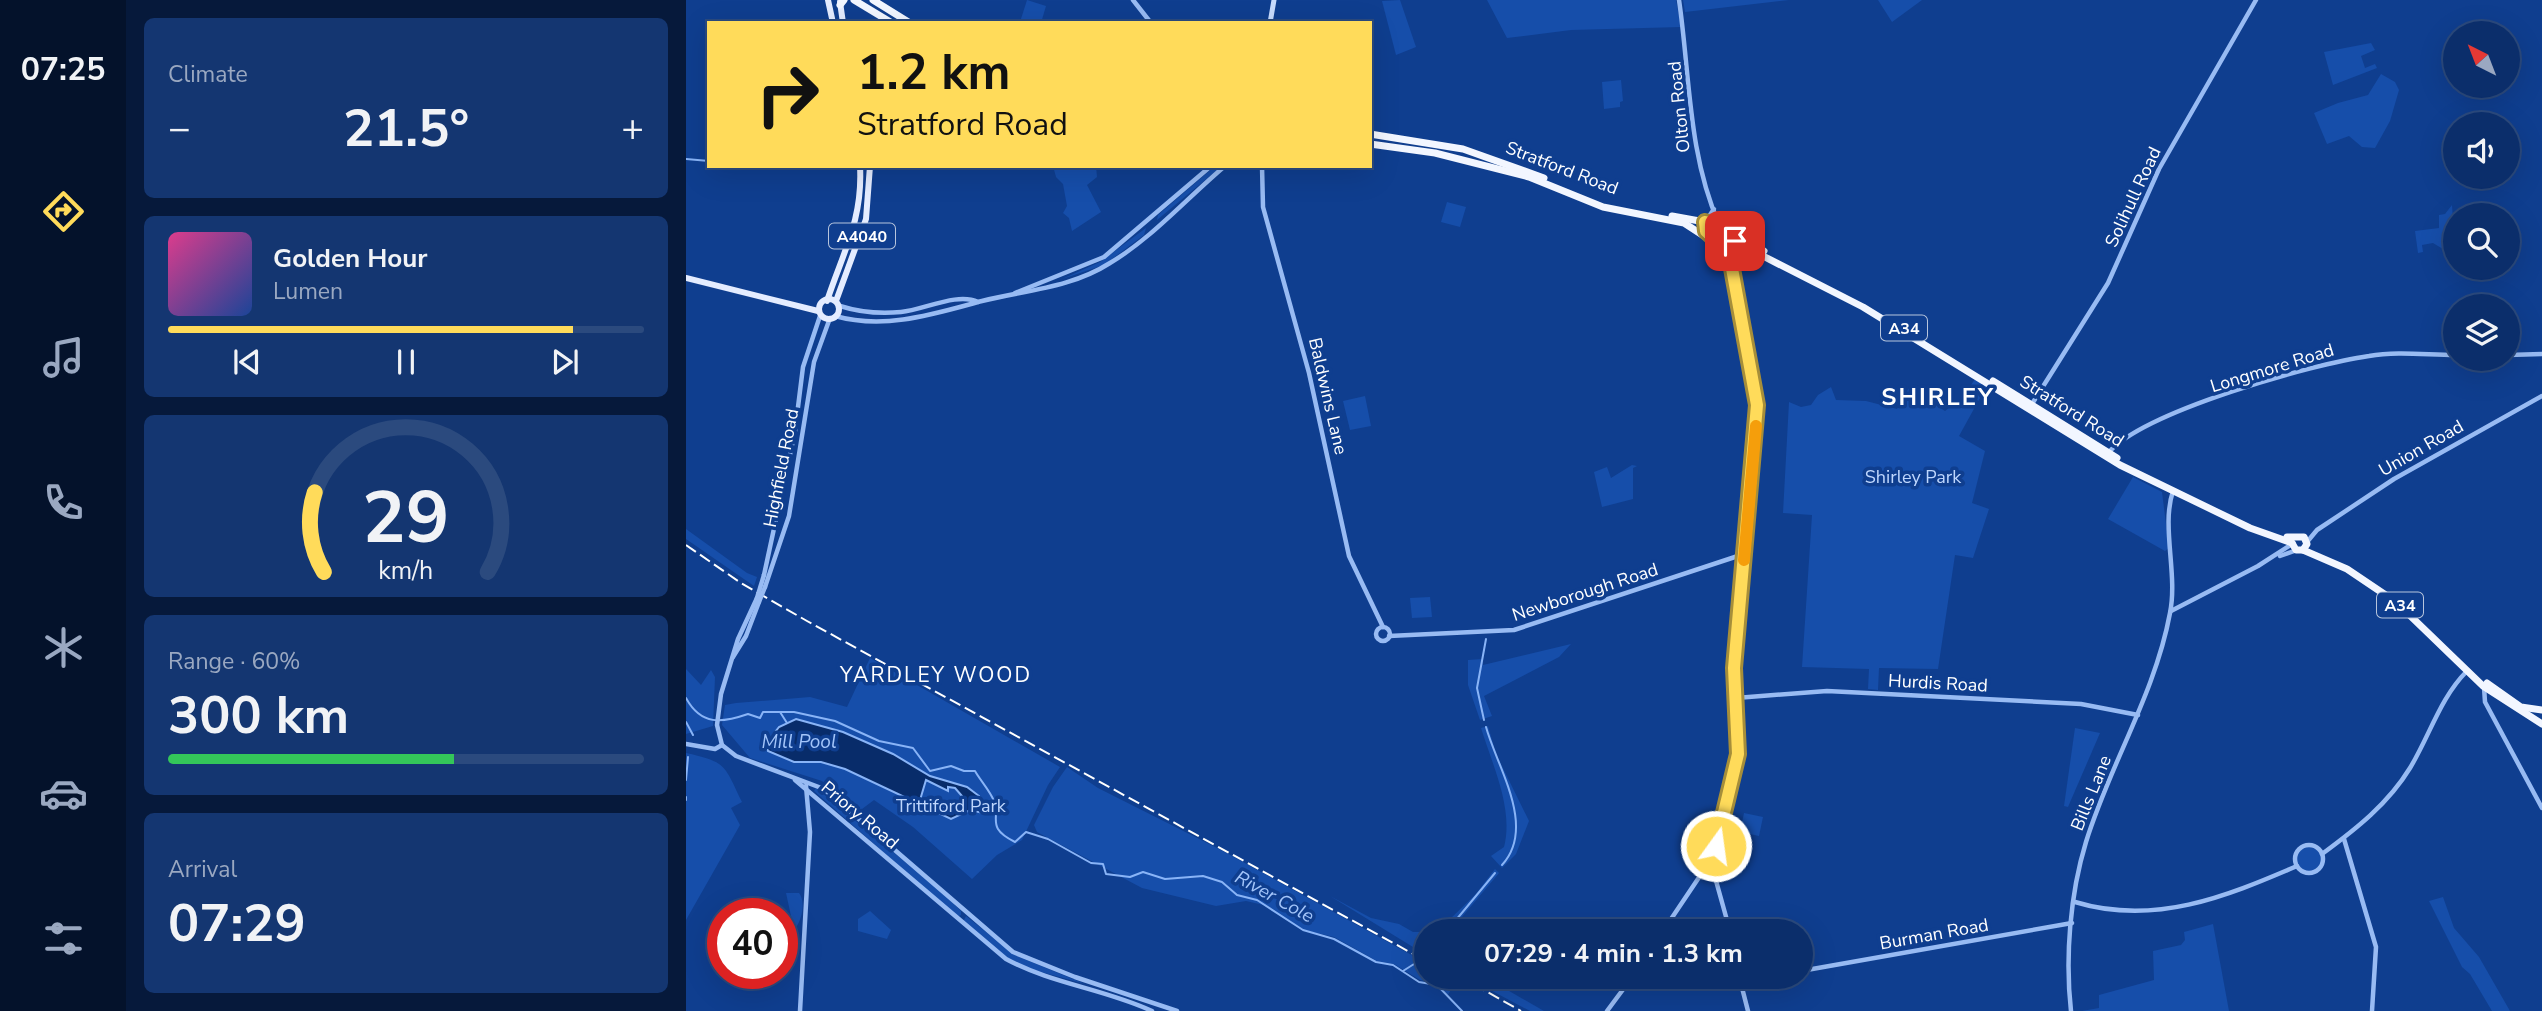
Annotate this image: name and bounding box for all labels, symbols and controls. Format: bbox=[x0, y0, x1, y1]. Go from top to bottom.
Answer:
north arrow bbox=[2443, 21, 2520, 98]
map controls bbox=[2443, 21, 2520, 371]
text: 1.2 km bbox=[857, 39, 1010, 106]
text: 07:25 bbox=[21, 48, 105, 91]
icon: right bbox=[742, 49, 833, 140]
text: Climate bbox=[168, 59, 248, 90]
street label: Olton Road bbox=[1662, 60, 1696, 154]
text: 21.5° bbox=[343, 93, 469, 164]
text: − bbox=[168, 103, 191, 154]
text: + bbox=[621, 103, 644, 154]
text: Stratford Road bbox=[857, 103, 1068, 146]
button: sound bbox=[2443, 112, 2520, 189]
street label: Stratford Road bbox=[1502, 136, 1622, 200]
street label: Solihull Road bbox=[2099, 143, 2167, 251]
icon: directions bbox=[39, 187, 88, 236]
button: search bbox=[2443, 203, 2520, 280]
pin bbox=[1705, 211, 1765, 271]
icon: arrive bbox=[1716, 222, 1754, 260]
road number: A4040 bbox=[829, 224, 895, 248]
text: Golden Hour bbox=[273, 241, 428, 276]
text: Lumen bbox=[273, 276, 343, 307]
button: layers bbox=[2443, 294, 2520, 371]
road number: A34 bbox=[1881, 316, 1927, 340]
icon: music bbox=[39, 333, 88, 382]
street label: Baldwins Lane bbox=[1303, 335, 1353, 457]
street label: Longmore Road bbox=[2207, 338, 2337, 398]
icon: previous bbox=[228, 343, 266, 381]
icon: pause bbox=[387, 343, 425, 381]
icon: next bbox=[546, 343, 584, 381]
street label: Stratford Road bbox=[2015, 369, 2129, 453]
district label: SHIRLEY bbox=[1881, 381, 1995, 413]
street label: Highfield Road bbox=[758, 407, 804, 529]
street label: Union Road bbox=[2374, 414, 2468, 482]
park label: Shirley Park bbox=[1865, 465, 1962, 489]
text: 29 bbox=[362, 468, 450, 568]
icon: phone bbox=[39, 478, 88, 527]
text: km/h bbox=[378, 553, 434, 587]
street label: Newborough Road bbox=[1509, 557, 1661, 627]
road number: A34 bbox=[2377, 592, 2423, 618]
icon: climate bbox=[39, 623, 88, 672]
text: Range · 60% bbox=[168, 646, 300, 677]
district label: YARDLEY WOOD bbox=[839, 661, 1032, 689]
street label: Hurdis Road bbox=[1887, 668, 1989, 698]
text: 300 km bbox=[168, 680, 349, 751]
water label: Mill Pool bbox=[761, 729, 837, 755]
street label: Bills Lane bbox=[2065, 752, 2117, 834]
icon: car bbox=[39, 769, 88, 818]
street label: Priory Road bbox=[816, 775, 904, 855]
park label: Trittiford Park bbox=[896, 794, 1007, 818]
position arrow bbox=[1679, 809, 1753, 883]
text: Arrival bbox=[168, 854, 237, 885]
water label: River Cole bbox=[1230, 864, 1319, 929]
text: 07:29 bbox=[168, 888, 306, 959]
speed limit sign: 40 bbox=[707, 898, 798, 989]
street label: Burman Road bbox=[1878, 913, 1990, 955]
icon: filters bbox=[39, 914, 88, 963]
text: 07:29 · 4 min · 1.3 km bbox=[1484, 936, 1743, 971]

